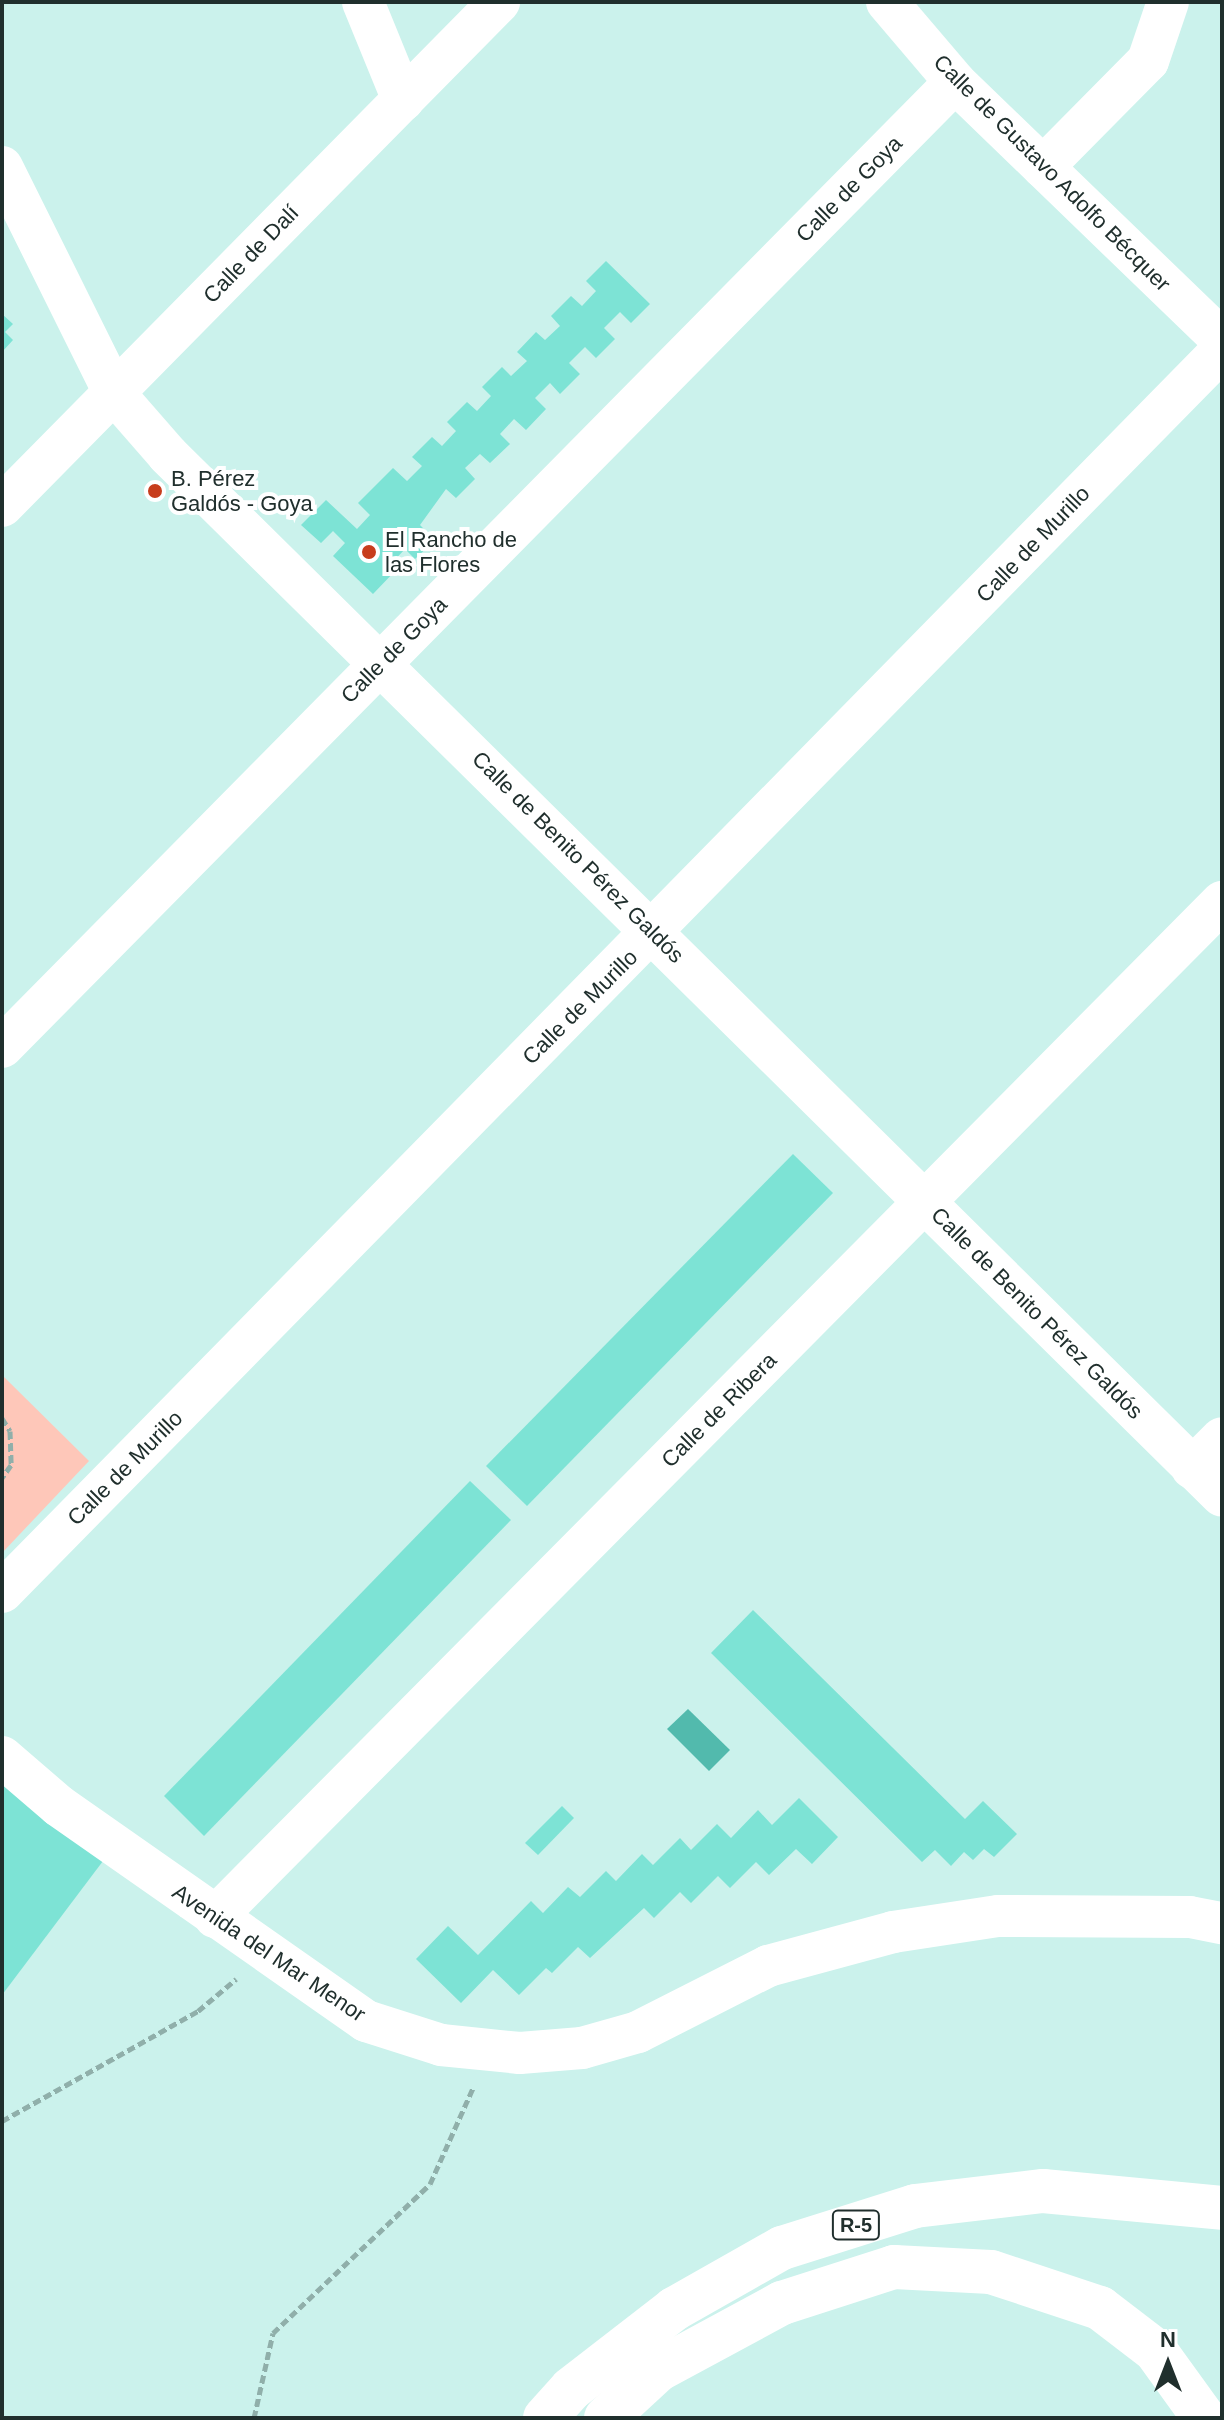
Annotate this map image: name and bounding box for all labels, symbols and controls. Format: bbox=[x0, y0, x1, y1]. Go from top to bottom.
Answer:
street label: Calle de Gustavo Adolfo Bécquer bbox=[928, 49, 1176, 297]
street label: Calle de Goya bbox=[790, 130, 908, 248]
street label: Calle de Dalí bbox=[198, 200, 304, 308]
place label: B. Pérez Galdós - Goya bbox=[171, 465, 313, 516]
street label: Calle de Murillo bbox=[971, 480, 1095, 608]
marker: B. Pérez Galdós - Goya bbox=[146, 482, 164, 500]
place label: El Rancho de las Flores bbox=[385, 526, 517, 578]
marker: El Rancho de las Flores bbox=[360, 543, 378, 561]
street label: Calle de Goya bbox=[335, 591, 453, 709]
street label: Calle de Benito Pérez Galdós bbox=[467, 746, 689, 968]
street label: Calle de Murillo bbox=[517, 944, 643, 1070]
street label: Calle de Benito Pérez Galdós bbox=[926, 1202, 1148, 1424]
street label: Calle de Ribera bbox=[656, 1347, 782, 1473]
street label: Calle de Murillo bbox=[62, 1405, 188, 1531]
street label: Avenida del Mar Menor bbox=[168, 1879, 370, 2027]
road number: R-5 bbox=[830, 2209, 882, 2241]
north arrow bbox=[1128, 2324, 1208, 2404]
text: N bbox=[1160, 2327, 1176, 2352]

